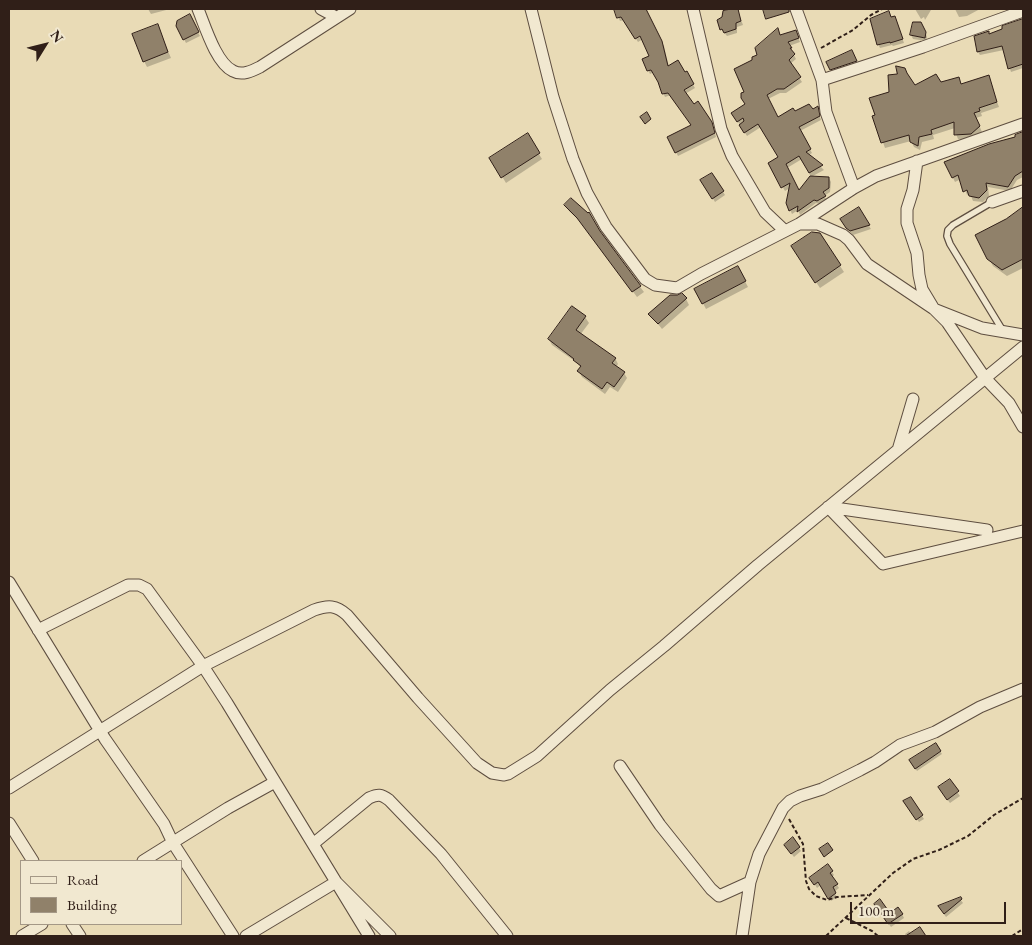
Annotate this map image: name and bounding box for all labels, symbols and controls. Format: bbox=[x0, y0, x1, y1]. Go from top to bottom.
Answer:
north arrow bbox=[20, 20, 70, 70]
text: N bbox=[47, 26, 68, 46]
legend bbox=[20, 860, 182, 925]
text: Road bbox=[67, 870, 98, 889]
scale bar bbox=[852, 892, 1008, 924]
text: Building bbox=[67, 895, 117, 914]
text: 100 m bbox=[858, 901, 894, 920]

